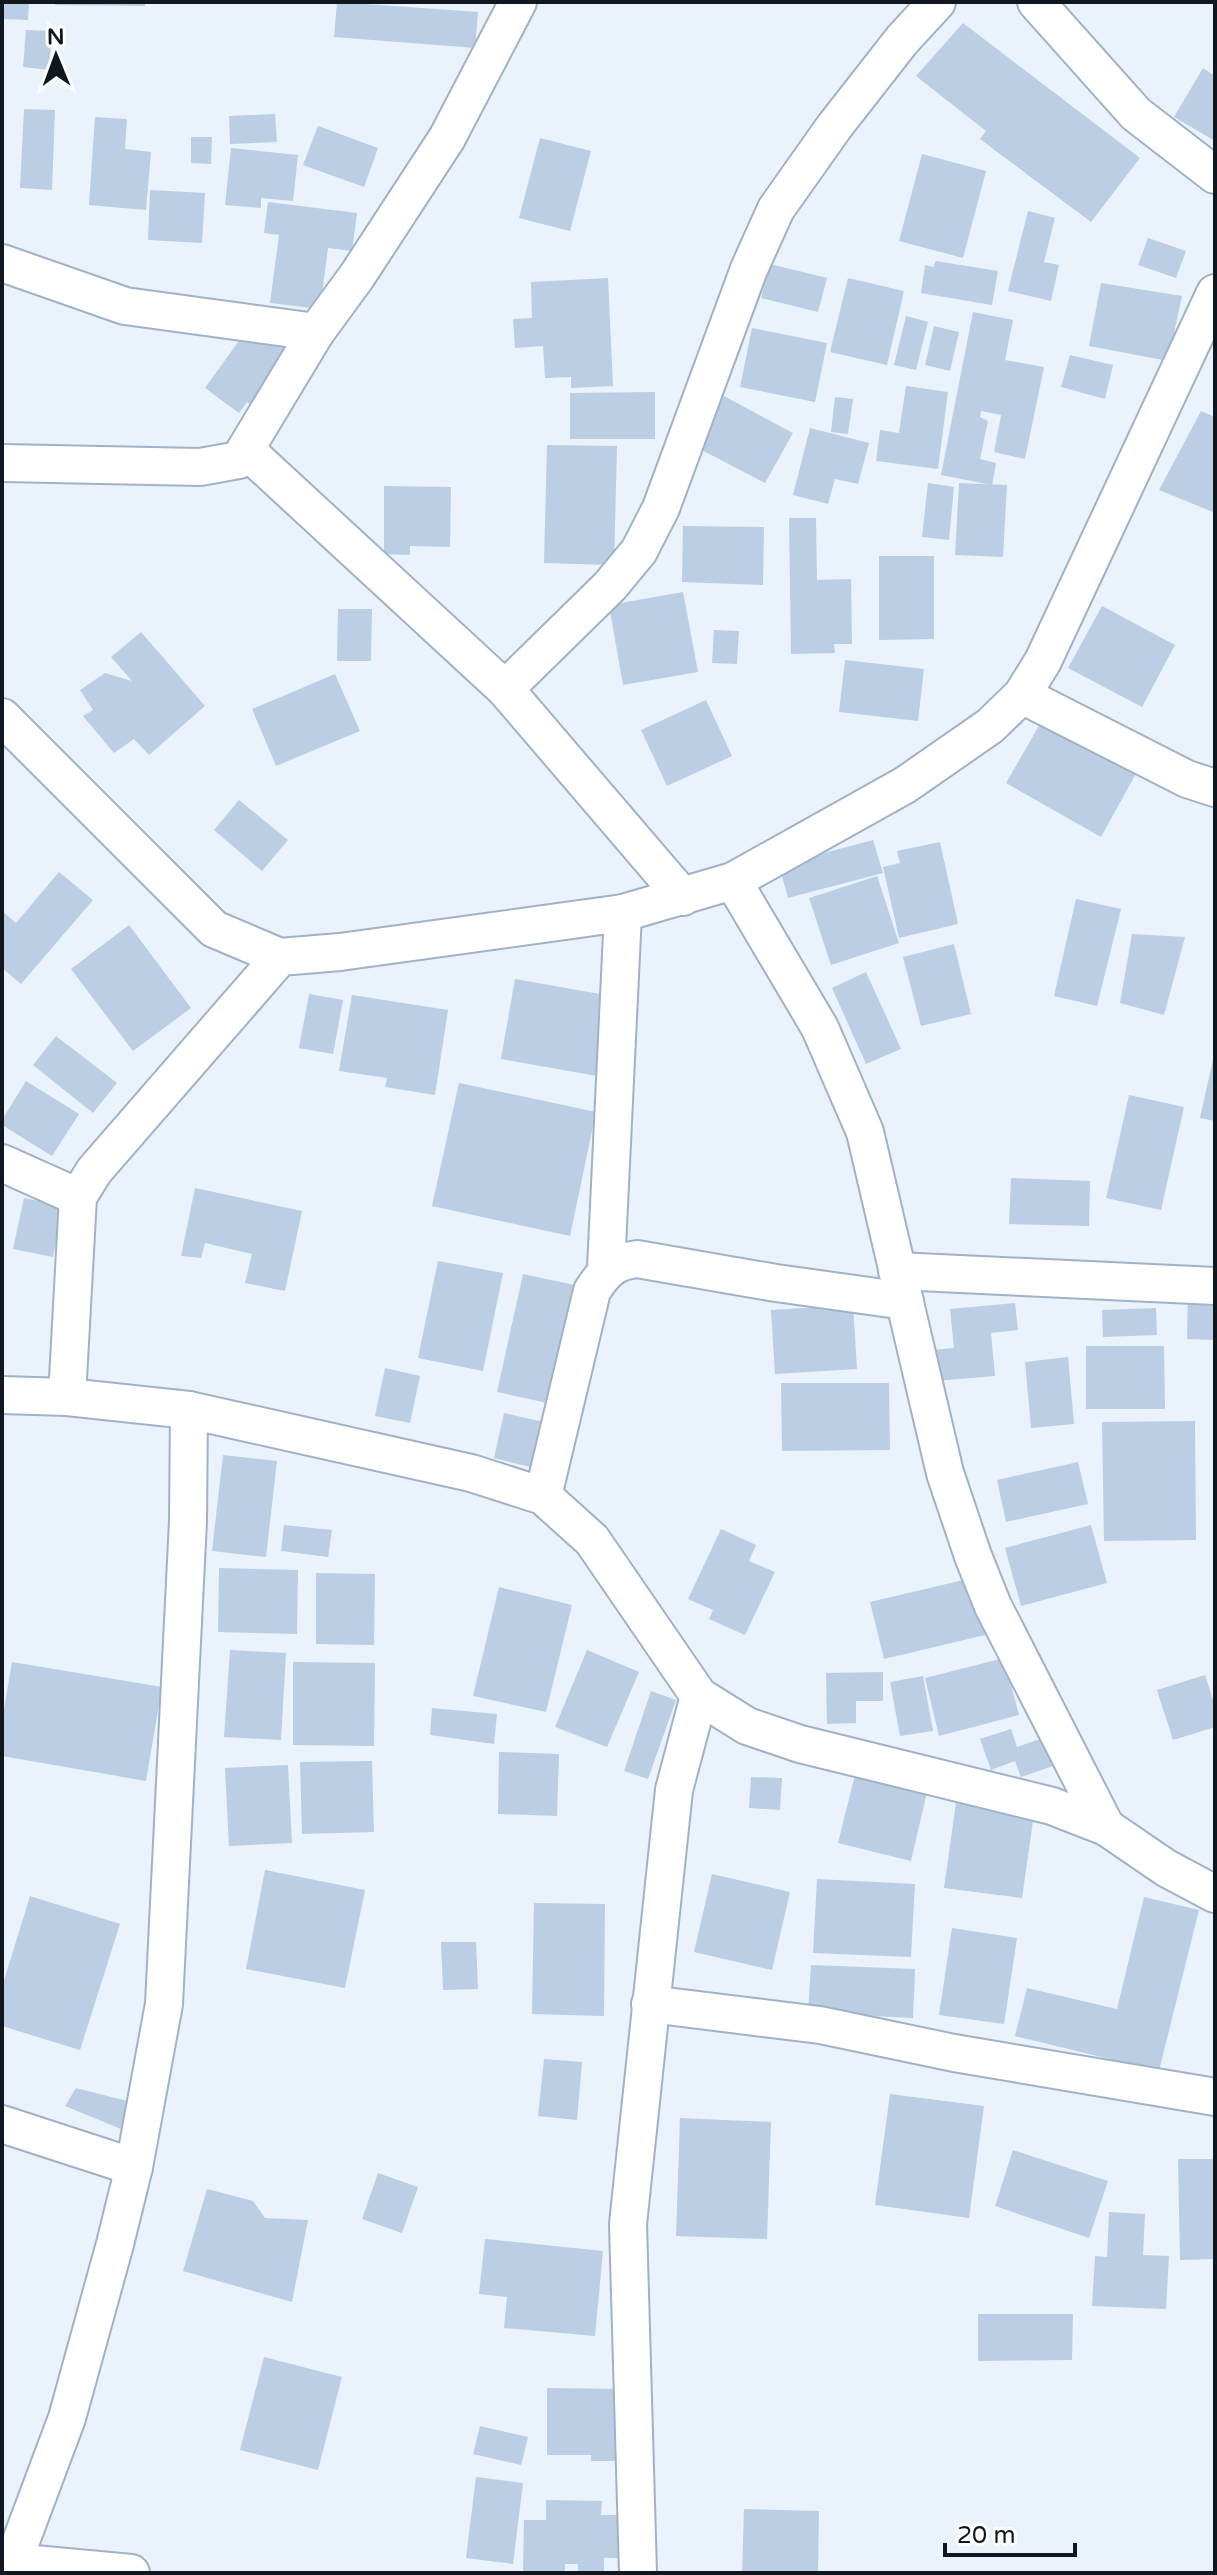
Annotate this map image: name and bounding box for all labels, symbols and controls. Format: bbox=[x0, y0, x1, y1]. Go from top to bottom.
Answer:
north arrow bbox=[16, 16, 96, 96]
text: N bbox=[47, 24, 65, 50]
scale bar bbox=[945, 2507, 1075, 2557]
text: 20 m bbox=[957, 2521, 1015, 2550]

